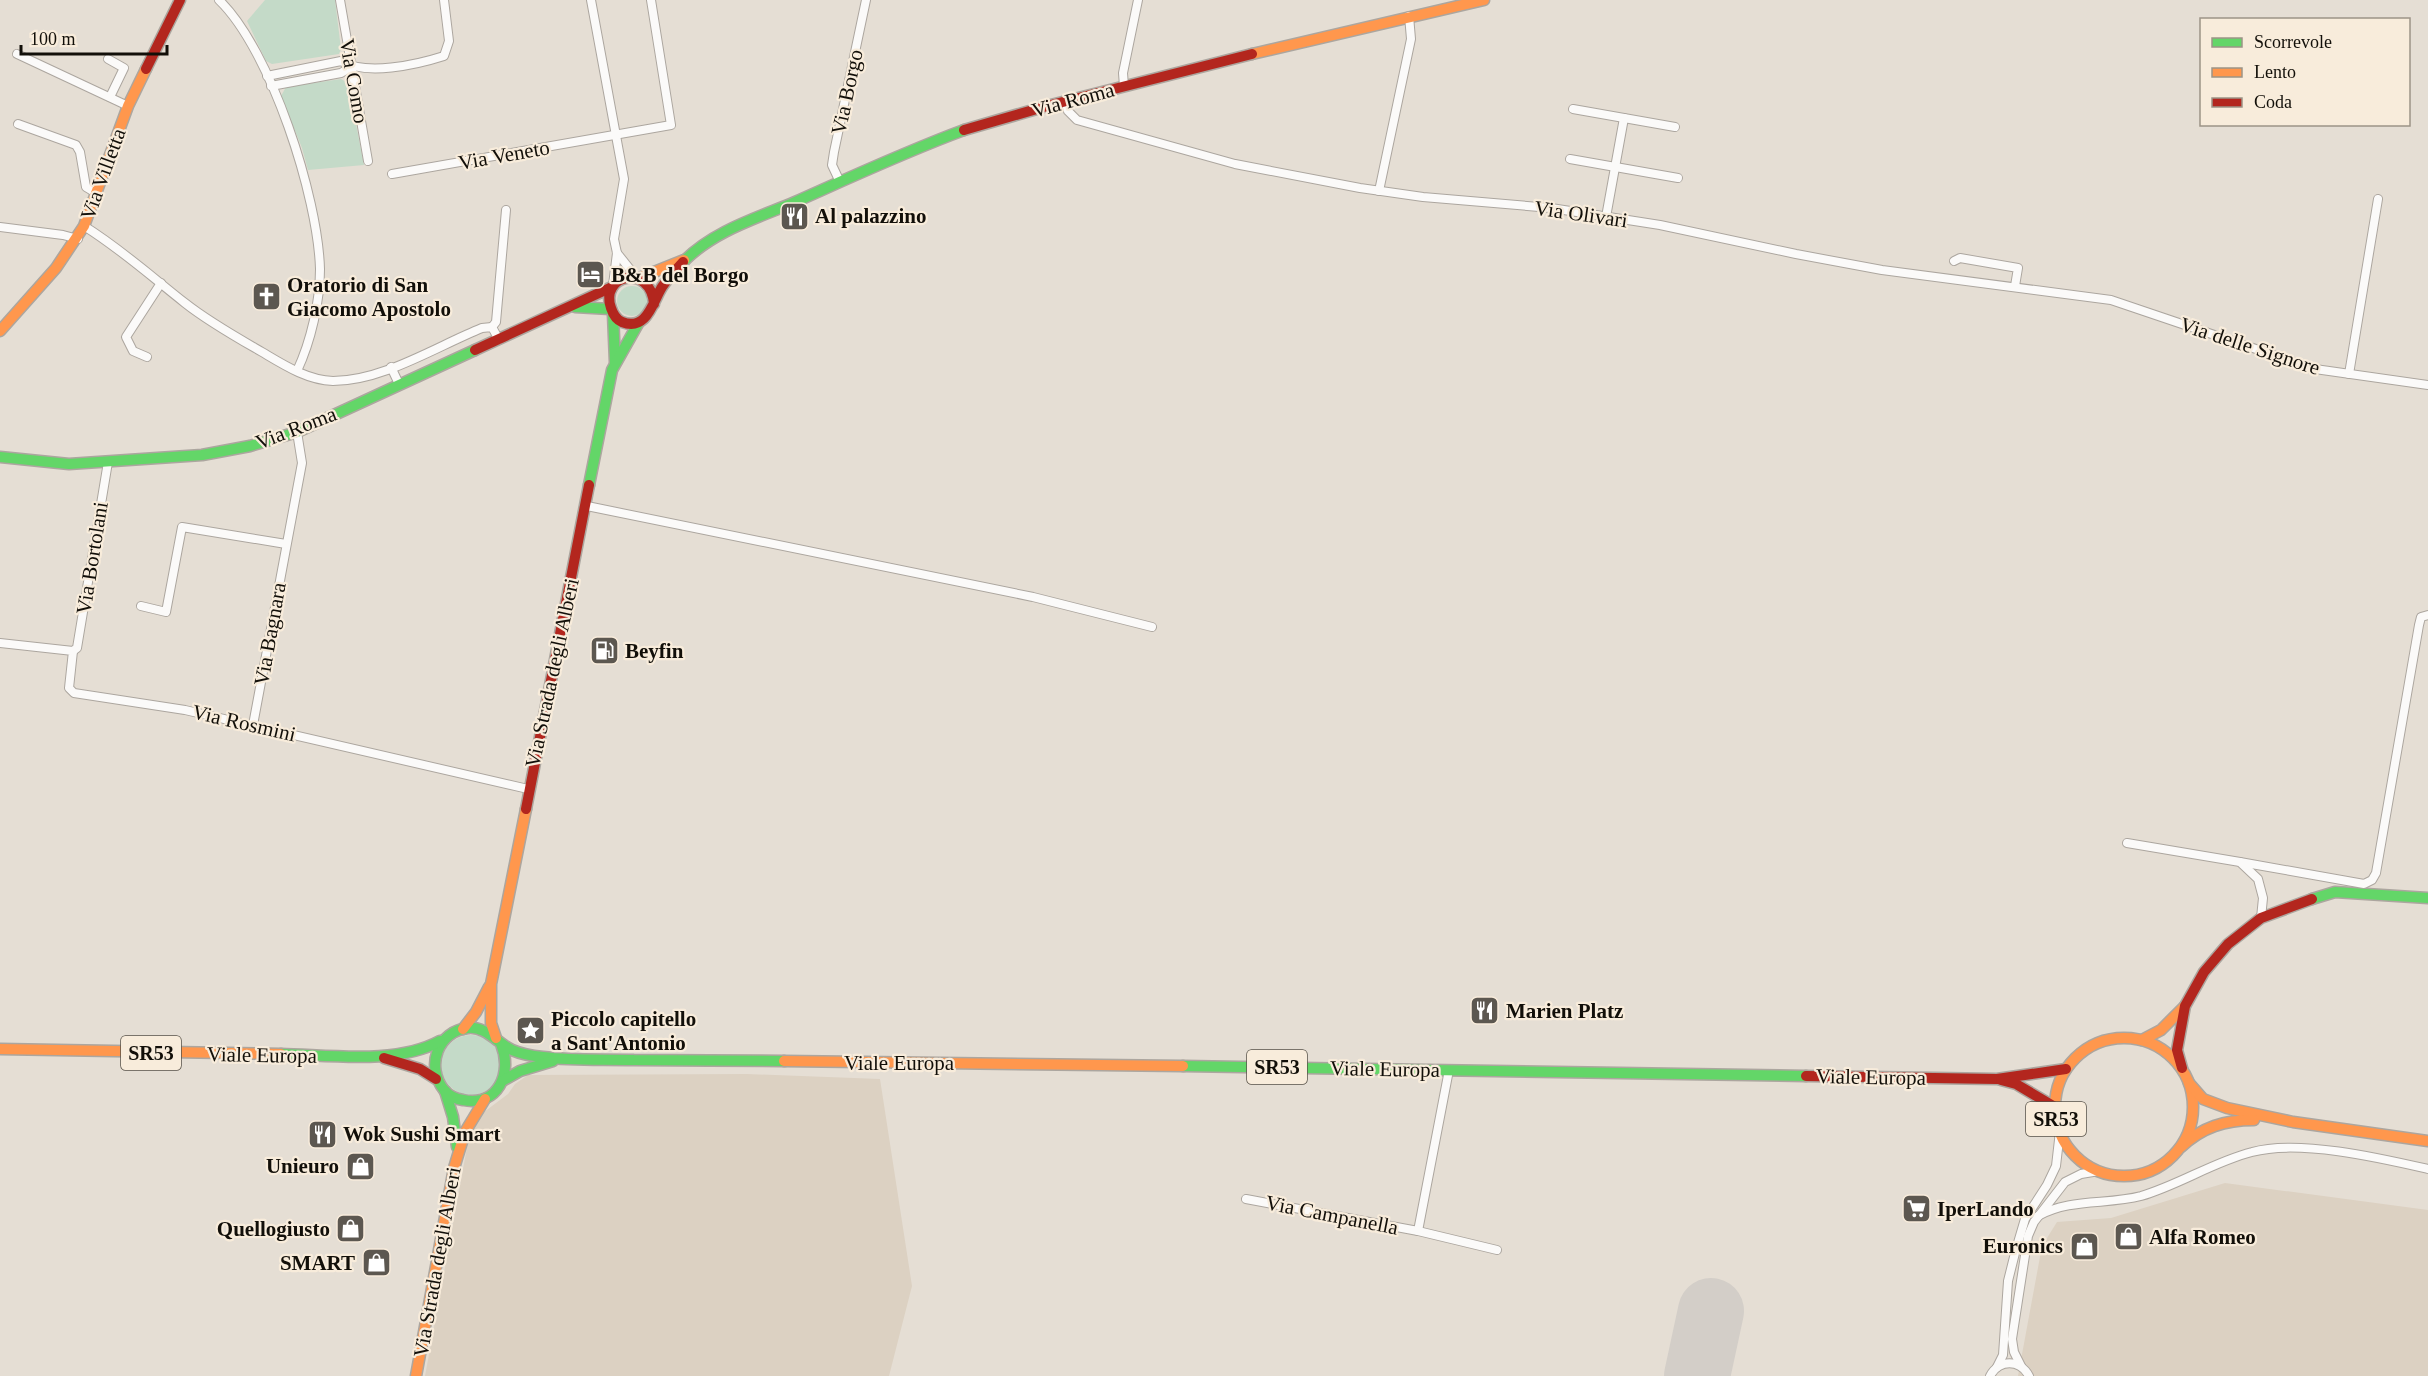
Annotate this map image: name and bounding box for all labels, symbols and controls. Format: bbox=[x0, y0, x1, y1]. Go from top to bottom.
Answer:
scale bar bbox=[21, 18, 166, 56]
legend bbox=[2200, 18, 2410, 126]
text: 100 m bbox=[30, 29, 76, 49]
text: Scorrevole bbox=[2254, 32, 2332, 52]
street label: Via Como bbox=[335, 37, 373, 125]
street label: Via Borgo bbox=[826, 47, 868, 137]
text: Lento bbox=[2254, 62, 2296, 82]
street label: Via Roma bbox=[1029, 77, 1118, 123]
text: Coda bbox=[2254, 92, 2292, 112]
street label: Via Villetta bbox=[75, 124, 131, 223]
street label: Via Veneto bbox=[456, 135, 552, 175]
street label: Via Olivari bbox=[1533, 196, 1629, 232]
restaurant icon: Al palazzino bbox=[778, 200, 810, 232]
place label: Al palazzino bbox=[815, 204, 926, 228]
hotel icon: B&B del Borgo bbox=[574, 259, 606, 291]
place label: B&B del Borgo bbox=[611, 263, 749, 287]
place label: Oratorio di San Giacomo Apostolo bbox=[287, 273, 451, 321]
church icon: Oratorio di San Giacomo Apostolo bbox=[250, 281, 282, 313]
street label: Via delle Signore bbox=[2177, 312, 2323, 380]
street label: Via Roma bbox=[252, 401, 340, 454]
street label: Via Bortolani bbox=[71, 500, 113, 616]
street label: Via Strada degli Alberi bbox=[520, 576, 584, 770]
street label: Via Bagnara bbox=[249, 580, 291, 687]
fuel station icon: Beyfin bbox=[588, 635, 620, 667]
place label: Beyfin bbox=[625, 639, 684, 663]
street label: Via Rosmini bbox=[190, 699, 298, 747]
restaurant icon: Marien Platz bbox=[1469, 995, 1501, 1027]
place label: Marien Platz bbox=[1506, 999, 1623, 1023]
place label: Piccolo capitello a Sant'Antonio bbox=[551, 1007, 696, 1055]
place icon: Piccolo capitello a Sant'Antonio bbox=[514, 1015, 546, 1047]
road number: SR53 bbox=[121, 1036, 181, 1070]
street label: Viale Europa bbox=[207, 1042, 318, 1068]
road number: SR53 bbox=[1247, 1050, 1307, 1084]
street label: Viale Europa bbox=[844, 1051, 955, 1075]
street label: Viale Europa bbox=[1330, 1056, 1441, 1082]
street label: Viale Europa bbox=[1816, 1064, 1927, 1090]
road number: SR53 bbox=[2026, 1102, 2086, 1136]
restaurant icon: Wok Sushi Smart bbox=[306, 1118, 338, 1150]
place label: Wok Sushi Smart bbox=[343, 1122, 501, 1146]
shop icon: Unieuro bbox=[344, 1150, 376, 1182]
place label: Unieuro bbox=[266, 1154, 339, 1178]
street label: Via Strada degli Alberi bbox=[408, 1165, 466, 1359]
street label: Via Campanella bbox=[1264, 1190, 1401, 1240]
supermarket icon: IperLando bbox=[1900, 1193, 1932, 1225]
place label: IperLando bbox=[1937, 1197, 2034, 1221]
shop icon: Quellogiusto bbox=[335, 1213, 367, 1245]
place label: Quellogiusto bbox=[217, 1217, 330, 1241]
shop icon: Alfa Romeo bbox=[2112, 1221, 2144, 1253]
place label: Alfa Romeo bbox=[2149, 1225, 2256, 1249]
shop icon: Euronics bbox=[2068, 1230, 2100, 1262]
place label: Euronics bbox=[1983, 1234, 2063, 1258]
shop icon: SMART bbox=[360, 1247, 392, 1279]
place label: SMART bbox=[280, 1251, 355, 1275]

